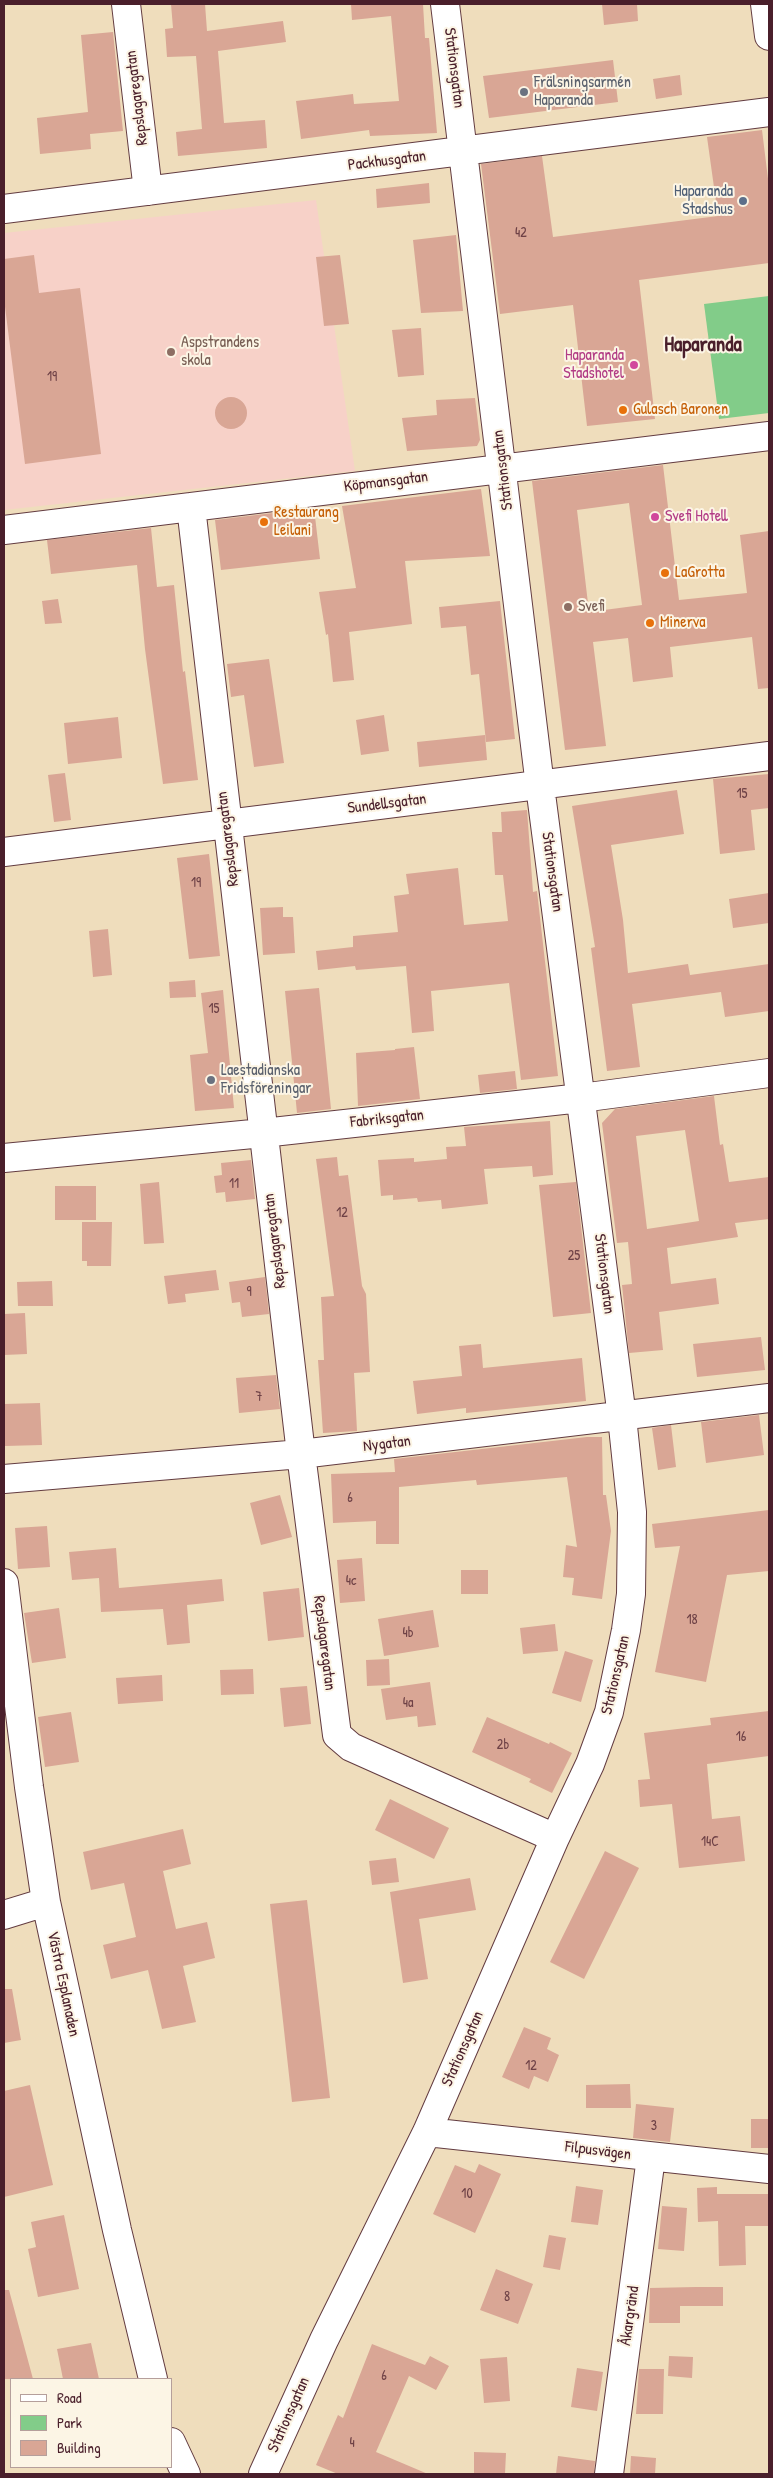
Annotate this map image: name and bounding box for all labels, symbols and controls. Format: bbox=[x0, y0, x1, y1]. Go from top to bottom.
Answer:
street label: Stationsgatan bbox=[440, 27, 468, 109]
street label: Repslagaregatan bbox=[122, 49, 152, 147]
place label: Frälsningsarmén Haparanda bbox=[534, 73, 631, 111]
marker: Frälsningsarmén Haparanda bbox=[518, 86, 530, 98]
street label: Packhusgatan bbox=[347, 147, 427, 175]
place label: Haparanda Stadshus bbox=[674, 182, 733, 220]
marker: Haparanda Stadshus bbox=[737, 195, 749, 207]
house number: 42 bbox=[515, 225, 527, 241]
district label: Haparanda bbox=[664, 332, 742, 358]
place label: Aspstrandens skola bbox=[181, 333, 259, 371]
marker: Aspstrandens skola bbox=[165, 346, 177, 358]
place label: Haparanda Stadshotel bbox=[563, 346, 624, 384]
marker: Haparanda Stadshotel bbox=[628, 359, 640, 371]
house number: 19 bbox=[47, 369, 57, 385]
place label: Gulasch Baronen bbox=[633, 400, 728, 420]
marker: Gulasch Baronen bbox=[617, 404, 629, 416]
street label: Stationsgatan bbox=[489, 429, 517, 511]
street label: Köpmansgatan bbox=[343, 467, 429, 497]
place label: Restaurang Leilani bbox=[274, 503, 339, 541]
place label: Svefi Hotell bbox=[665, 507, 728, 527]
marker: Svefi Hotell bbox=[649, 511, 661, 523]
marker: Restaurang Leilani bbox=[258, 516, 270, 528]
place label: LaGrotta bbox=[675, 563, 725, 583]
marker: LaGrotta bbox=[659, 567, 671, 579]
place label: Svefi bbox=[578, 597, 605, 617]
marker: Svefi bbox=[562, 601, 574, 613]
place label: Minerva bbox=[660, 613, 706, 633]
marker: Minerva bbox=[644, 617, 656, 629]
house number: 15 bbox=[736, 786, 748, 802]
street label: Repslagaregatan bbox=[213, 790, 243, 888]
street label: Sundellsgatan bbox=[347, 790, 427, 818]
street label: Stationsgatan bbox=[537, 831, 567, 913]
house number: 19 bbox=[191, 875, 201, 891]
house number: 15 bbox=[208, 1001, 220, 1017]
place label: Laestadianska Fridsföreningar bbox=[221, 1061, 311, 1099]
marker: Laestadianska Fridsföreningar bbox=[205, 1074, 217, 1086]
street label: Fabriksgatan bbox=[349, 1106, 425, 1132]
house number: 11 bbox=[229, 1176, 239, 1192]
street label: Repslagaregatan bbox=[260, 1192, 290, 1290]
house number: 12 bbox=[336, 1205, 348, 1221]
street label: Stationsgatan bbox=[590, 1233, 618, 1315]
house number: 25 bbox=[568, 1248, 580, 1264]
house number: 9 bbox=[246, 1284, 252, 1300]
house number: 7 bbox=[256, 1389, 262, 1405]
street label: Nygatan bbox=[362, 1432, 412, 1456]
house number: 6 bbox=[347, 1490, 353, 1506]
house number: 4c bbox=[346, 1573, 356, 1589]
street label: Repslagaregatan bbox=[309, 1594, 339, 1692]
house number: 18 bbox=[686, 1612, 698, 1628]
house number: 4b bbox=[402, 1625, 414, 1641]
street label: Stationsgatan bbox=[598, 1634, 634, 1716]
house number: 4a bbox=[403, 1695, 413, 1711]
house number: 16 bbox=[736, 1729, 746, 1745]
house number: 2b bbox=[497, 1737, 509, 1753]
house number: 14C bbox=[701, 1834, 719, 1850]
street label: Västra Esplanaden bbox=[42, 1930, 84, 2038]
street label: Stationsgatan bbox=[438, 2008, 488, 2090]
house number: 12 bbox=[525, 2058, 537, 2074]
house number: 3 bbox=[651, 2118, 657, 2134]
street label: Filpusvägen bbox=[564, 2137, 632, 2165]
house number: 10 bbox=[461, 2186, 473, 2202]
street label: Åkargränd bbox=[616, 2285, 644, 2347]
house number: 8 bbox=[504, 2289, 510, 2305]
house number: 6 bbox=[381, 2368, 387, 2384]
street label: Stationsgatan bbox=[264, 2374, 314, 2456]
legend bbox=[10, 2378, 172, 2468]
text: Road bbox=[57, 2387, 82, 2408]
text: Park bbox=[57, 2412, 82, 2433]
house number: 4 bbox=[349, 2435, 355, 2451]
text: Building bbox=[57, 2437, 101, 2458]

